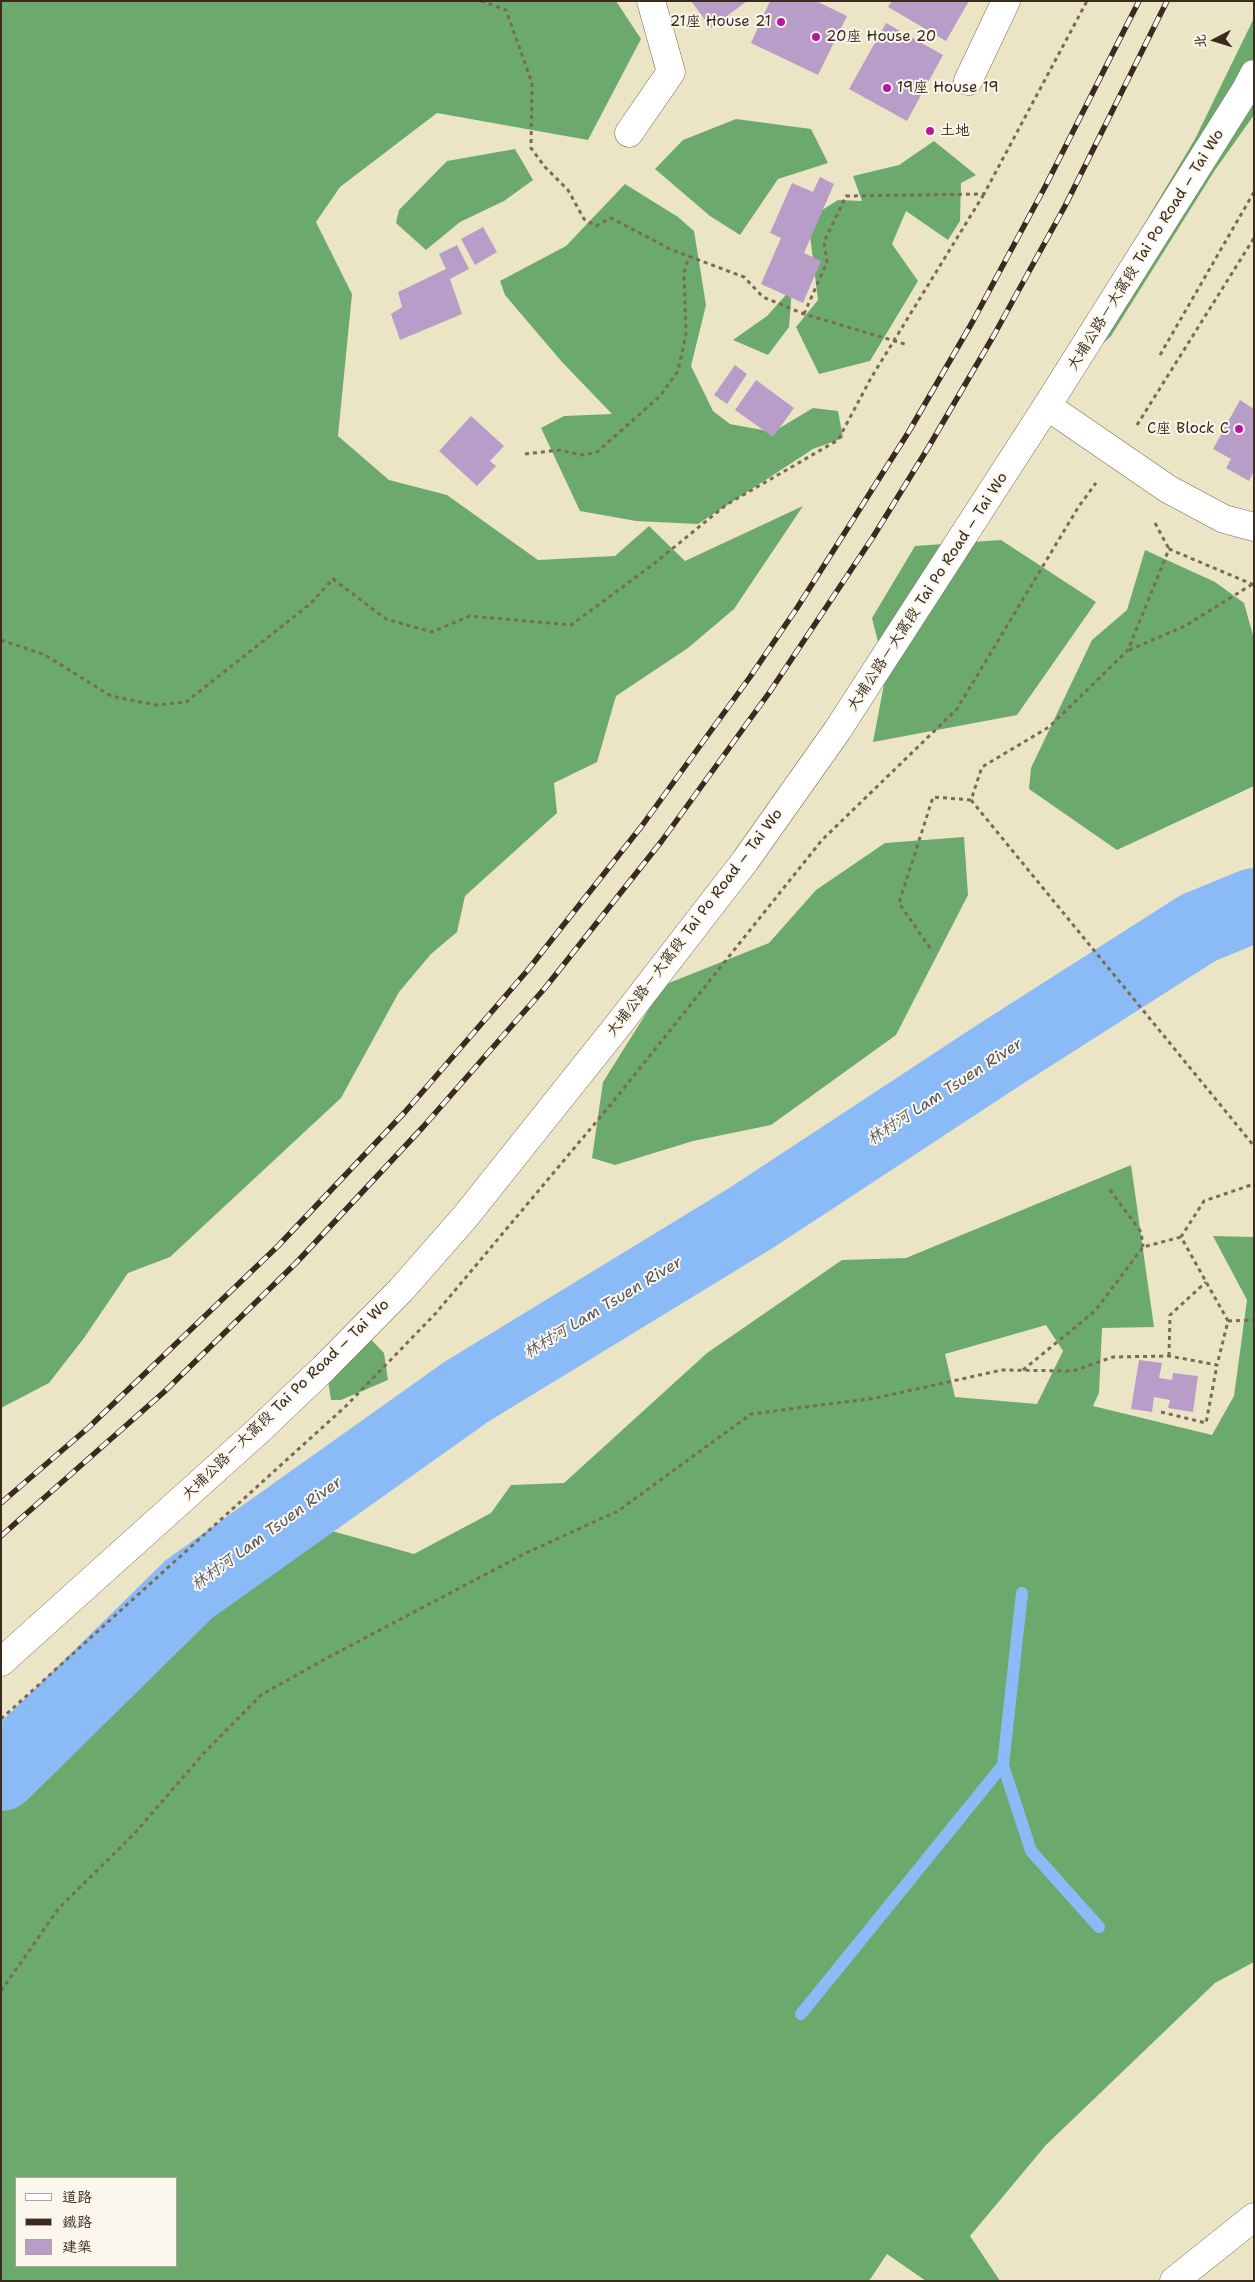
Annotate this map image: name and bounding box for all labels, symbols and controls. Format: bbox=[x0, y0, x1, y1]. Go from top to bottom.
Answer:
place label: 21座 House 21 bbox=[670, 13, 771, 31]
north arrow bbox=[1190, 15, 1240, 65]
marker: 21座 House 21 bbox=[775, 16, 787, 28]
place label: 20座 House 20 bbox=[826, 28, 936, 46]
marker: 20座 House 20 bbox=[810, 31, 822, 43]
text: 北 bbox=[1190, 34, 1210, 49]
place label: 19座 House 19 bbox=[897, 79, 999, 97]
marker: 19座 House 19 bbox=[881, 82, 893, 94]
place label: 土地 bbox=[940, 122, 970, 140]
marker: 土地 bbox=[924, 125, 936, 137]
street label: 大埔公路－大窩段 Tai Po Road – Tai Wo bbox=[1064, 126, 1228, 374]
place label: C座 Block C bbox=[1147, 420, 1229, 438]
marker: C座 Block C bbox=[1233, 423, 1245, 435]
street label: 大埔公路－大窩段 Tai Po Road – Tai Wo bbox=[844, 469, 1012, 715]
street label: 大埔公路－大窩段 Tai Po Road – Tai Wo bbox=[603, 805, 787, 1041]
water label: 林村河 Lam Tsuen River bbox=[864, 1035, 1026, 1149]
water label: 林村河 Lam Tsuen River bbox=[520, 1253, 686, 1363]
street label: 大埔公路－大窩段 Tai Po Road – Tai Wo bbox=[179, 1296, 393, 1504]
water label: 林村河 Lam Tsuen River bbox=[188, 1473, 346, 1595]
legend bbox=[15, 2177, 178, 2267]
text: 道路 bbox=[62, 2187, 92, 2207]
text: 鐵路 bbox=[62, 2212, 92, 2232]
text: 建築 bbox=[62, 2237, 92, 2257]

